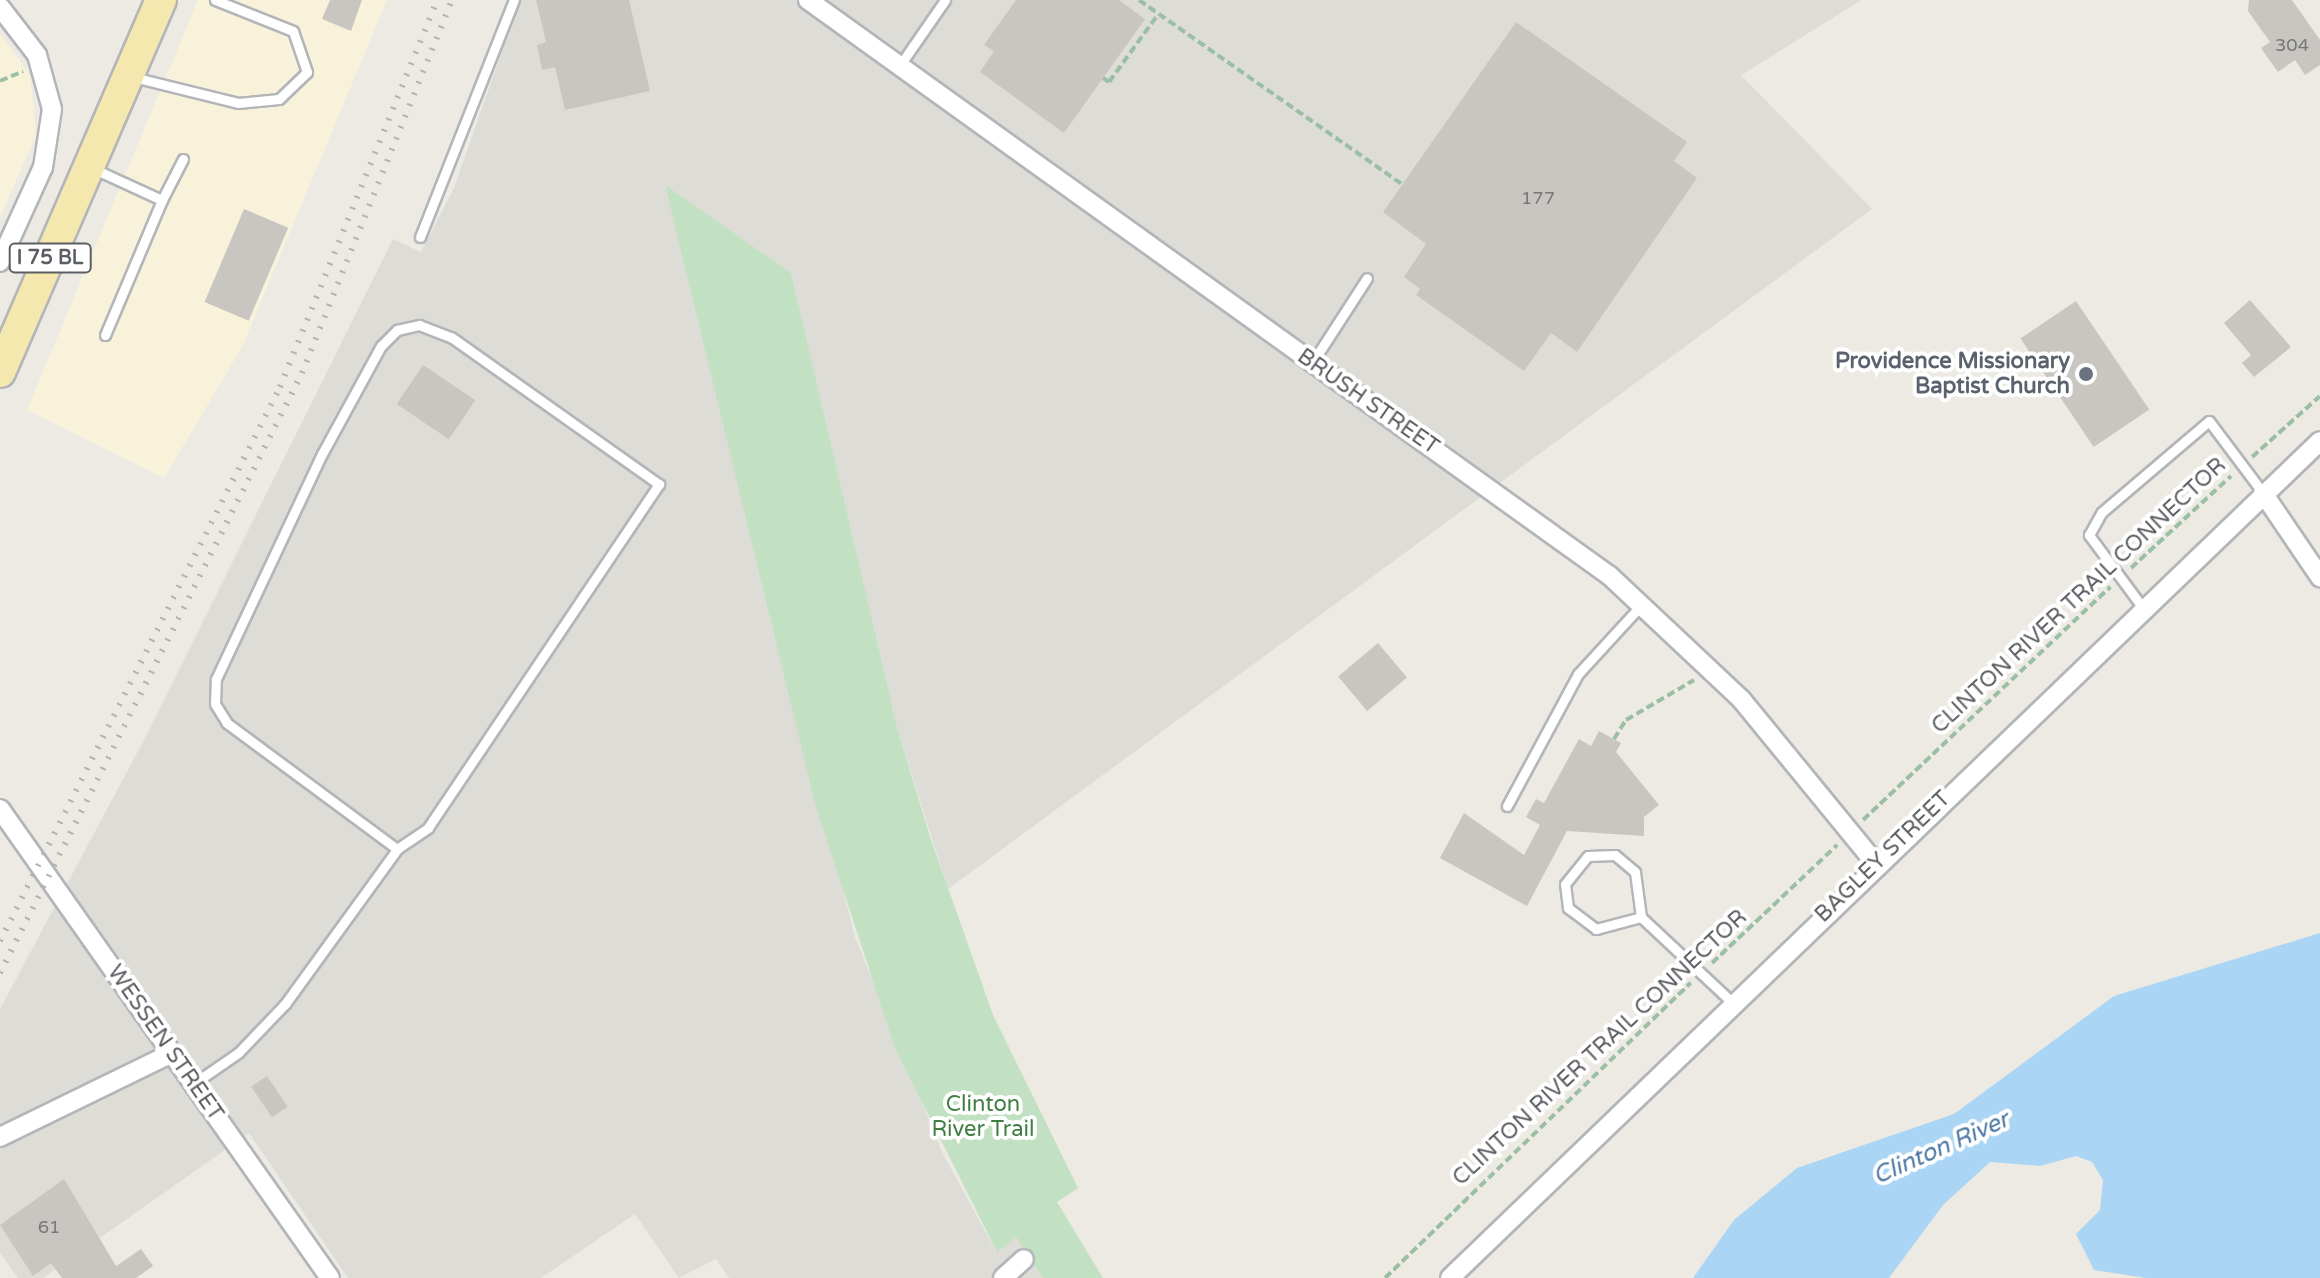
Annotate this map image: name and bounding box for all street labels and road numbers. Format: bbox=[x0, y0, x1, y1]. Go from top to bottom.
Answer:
road number: I 75 BL bbox=[8, 242, 92, 274]
street label: BRUSH STREET bbox=[1292, 343, 1444, 461]
street label: CLINTON RIVER TRAIL CONNECTOR bbox=[1927, 453, 2231, 739]
street label: BAGLEY STREET bbox=[1810, 786, 1956, 928]
street label: CLINTON RIVER TRAIL CONNECTOR bbox=[1448, 905, 1752, 1191]
street label: WESSEN STREET bbox=[101, 960, 229, 1126]

